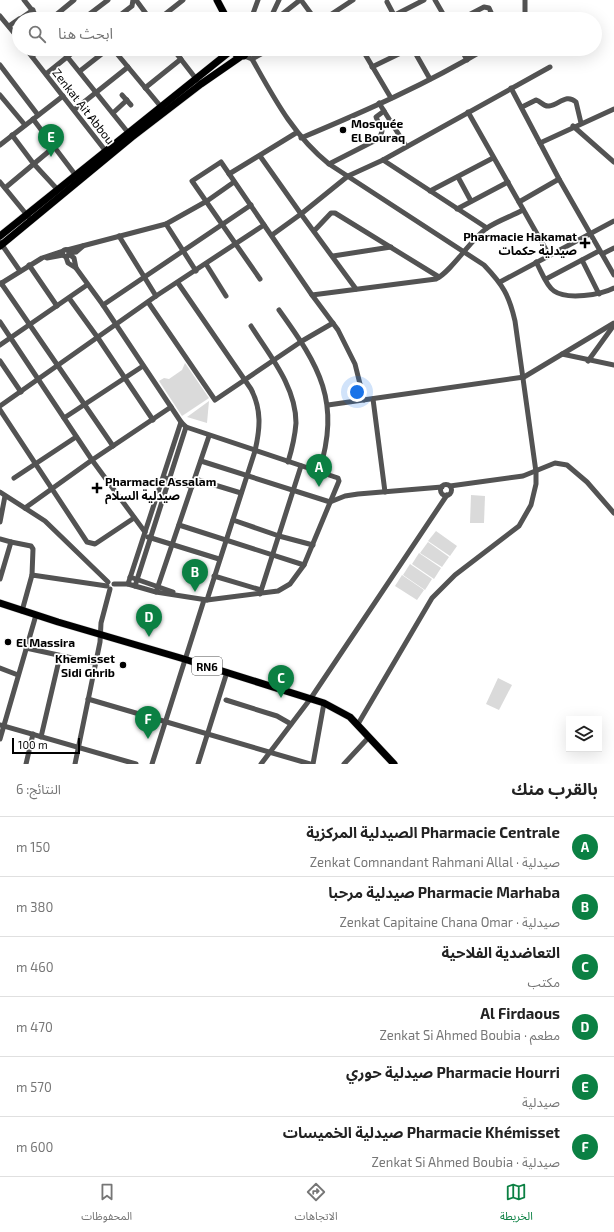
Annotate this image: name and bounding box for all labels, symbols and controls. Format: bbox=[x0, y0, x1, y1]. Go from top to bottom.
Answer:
search box bbox=[12, 12, 602, 56]
icon: search bbox=[26, 23, 48, 45]
text: ابحث هنا bbox=[58, 24, 113, 42]
street label: Zenkat Ait Abbou bbox=[50, 65, 118, 147]
place label: Mosquée El Bouraq bbox=[351, 116, 405, 144]
pin: E bbox=[38, 124, 64, 157]
marker: Mosquée El Bouraq bbox=[338, 125, 348, 135]
place label: Pharmacie Hakamat صيدلية حكمات bbox=[463, 229, 577, 258]
marker: Pharmacie Hakamat صيدلية حكمات bbox=[580, 238, 590, 248]
your location bbox=[347, 382, 367, 402]
pin: A bbox=[306, 454, 332, 487]
place label: Pharmacie Assalam صيدلية السلام bbox=[105, 474, 216, 505]
marker: Pharmacie Assalam صيدلية السلام bbox=[92, 483, 102, 493]
pin: B bbox=[182, 559, 208, 592]
pin: D bbox=[136, 604, 162, 637]
place label: El Massira bbox=[16, 635, 75, 649]
marker: El Massira bbox=[3, 637, 13, 647]
place label: Khemisset Sidi Ghrib bbox=[55, 651, 115, 679]
road number: RN6 bbox=[192, 657, 222, 675]
marker: Khemisset Sidi Ghrib bbox=[118, 660, 128, 670]
pin: C bbox=[268, 665, 294, 698]
pin: F bbox=[135, 706, 161, 739]
map controls bbox=[566, 716, 602, 752]
button: layers bbox=[566, 716, 602, 752]
scale bar bbox=[12, 736, 80, 755]
text: 100 m bbox=[18, 738, 48, 751]
text: بالقرب منك bbox=[511, 778, 598, 798]
text: النتائج: 6 bbox=[16, 781, 61, 797]
text: Pharmacie Centrale الصيدلية المركزية bbox=[306, 823, 560, 841]
text: 150 m bbox=[16, 839, 50, 855]
text: A bbox=[581, 839, 589, 855]
text: صيدلية · Zenkat Comnandant Rahmani Allal bbox=[310, 854, 560, 870]
text: Pharmacie Marhaba صيدلية مرحبا bbox=[328, 883, 560, 901]
text: 380 m bbox=[16, 899, 53, 915]
text: B bbox=[581, 899, 589, 915]
text: صيدلية · Zenkat Capitaine Chana Omar bbox=[339, 914, 560, 930]
text: التعاضدية الفلاحية bbox=[442, 943, 560, 961]
text: 460 m bbox=[16, 959, 54, 975]
text: C bbox=[581, 959, 589, 975]
text: مكتب bbox=[528, 974, 560, 990]
text: Al Firdaous bbox=[480, 1004, 560, 1022]
text: 470 m bbox=[16, 1019, 53, 1035]
text: D bbox=[581, 1019, 589, 1035]
text: مطعم · Zenkat Si Ahmed Boubia bbox=[379, 1027, 560, 1043]
text: Pharmacie Hourri صيدلية حوري bbox=[346, 1063, 560, 1081]
text: 570 m bbox=[16, 1079, 52, 1095]
text: E bbox=[581, 1079, 589, 1095]
text: صيدلية bbox=[522, 1094, 560, 1110]
text: Pharmacie Khémisset صيدلية الخميسات bbox=[283, 1123, 560, 1141]
text: 600 m bbox=[16, 1139, 53, 1155]
text: F bbox=[581, 1139, 589, 1155]
text: صيدلية · Zenkat Si Ahmed Boubia bbox=[371, 1154, 560, 1170]
tab: المحفوظات bbox=[81, 1181, 132, 1228]
tab: الاتجاهات bbox=[295, 1181, 338, 1228]
tab: الخريطة bbox=[500, 1181, 533, 1228]

